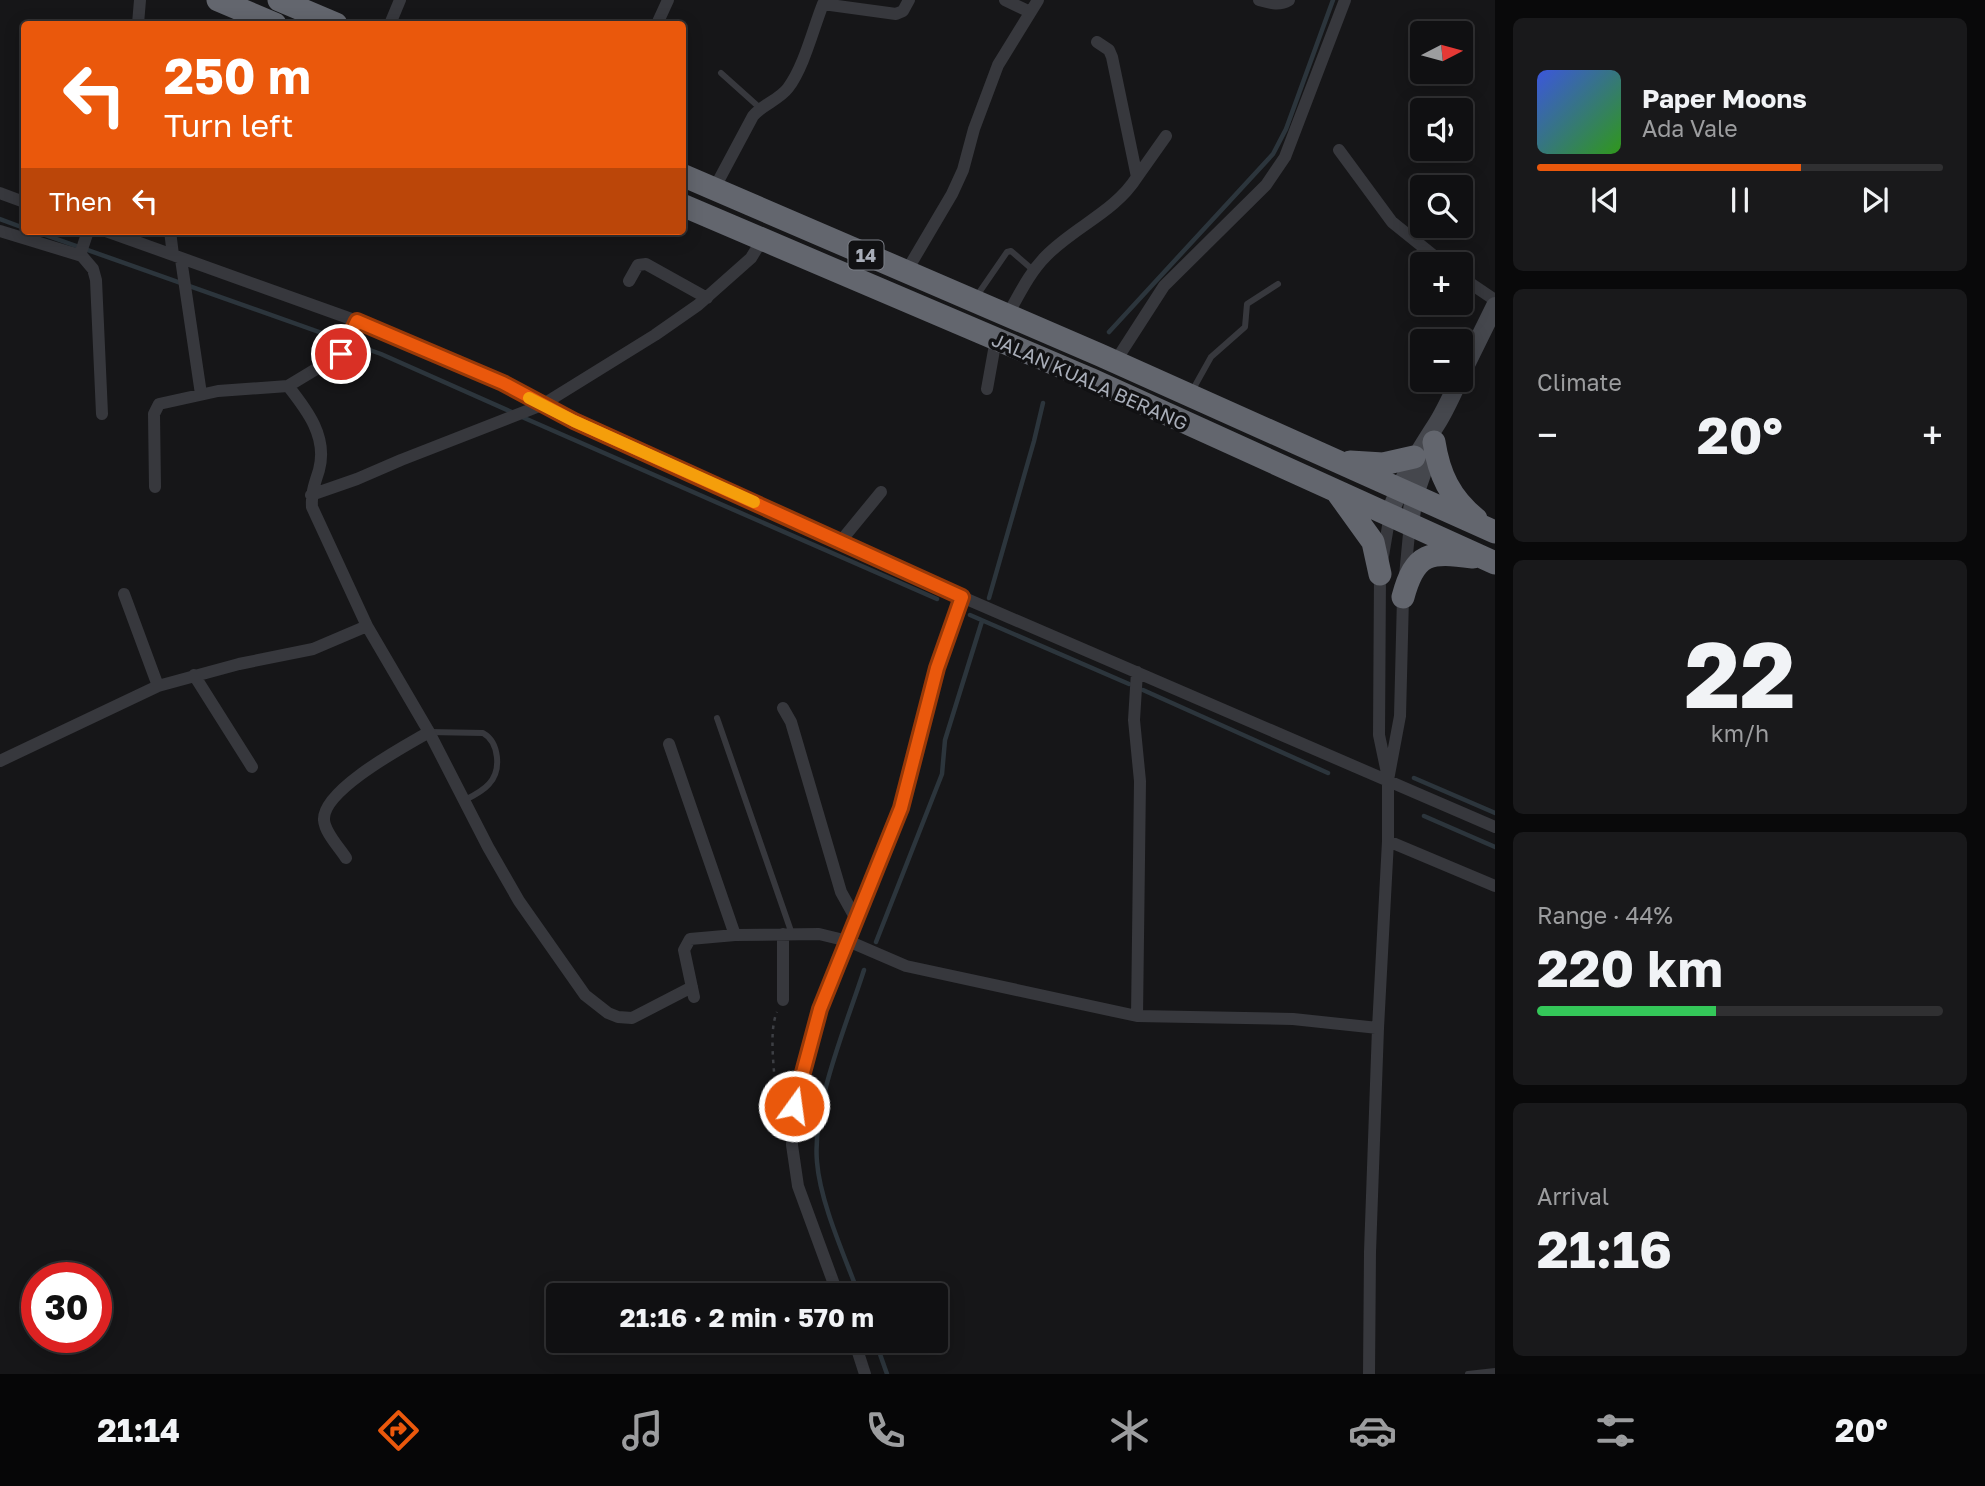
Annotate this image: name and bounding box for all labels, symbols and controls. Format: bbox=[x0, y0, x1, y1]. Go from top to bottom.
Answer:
north arrow bbox=[1410, 21, 1474, 84]
map controls bbox=[1410, 21, 1473, 392]
text: 250 m bbox=[164, 46, 311, 105]
icon: left bbox=[49, 49, 140, 140]
text: Paper Moons bbox=[1642, 83, 1807, 114]
button: sound bbox=[1410, 98, 1473, 161]
text: Turn left bbox=[164, 106, 293, 144]
text: Ada Vale bbox=[1642, 114, 1738, 142]
button: search bbox=[1410, 175, 1473, 238]
icon: previous bbox=[1586, 181, 1624, 219]
icon: pause bbox=[1721, 181, 1759, 219]
icon: next bbox=[1856, 181, 1894, 219]
icon: left bbox=[126, 182, 164, 220]
text: Then bbox=[49, 186, 112, 217]
road number: 14 bbox=[848, 241, 884, 270]
button: + bbox=[1410, 252, 1473, 315]
pin bbox=[311, 324, 371, 384]
street label: JALAN KUALA BERANG bbox=[989, 327, 1191, 435]
button: − bbox=[1410, 329, 1473, 392]
icon: arrive bbox=[322, 335, 360, 373]
text: Climate bbox=[1537, 368, 1622, 396]
text: 20° bbox=[1697, 403, 1783, 465]
text: − bbox=[1537, 412, 1558, 457]
text: + bbox=[1922, 412, 1943, 457]
text: 22 bbox=[1684, 619, 1796, 728]
text: km/h bbox=[1711, 719, 1769, 747]
text: Range · 44% bbox=[1537, 901, 1673, 929]
text: 220 km bbox=[1537, 936, 1723, 998]
position arrow bbox=[757, 1069, 831, 1143]
text: Arrival bbox=[1537, 1182, 1609, 1210]
text: 21:16 bbox=[1537, 1217, 1672, 1279]
speed limit sign: 30 bbox=[21, 1262, 112, 1353]
text: 21:16 · 2 min · 570 m bbox=[620, 1302, 874, 1333]
icon: directions bbox=[374, 1406, 423, 1455]
icon: music bbox=[618, 1406, 667, 1455]
icon: phone bbox=[861, 1406, 910, 1455]
icon: climate bbox=[1105, 1406, 1154, 1455]
icon: car bbox=[1348, 1406, 1397, 1455]
icon: filters bbox=[1591, 1406, 1640, 1455]
text: 21:14 bbox=[97, 1411, 180, 1449]
text: 20° bbox=[1835, 1411, 1888, 1449]

